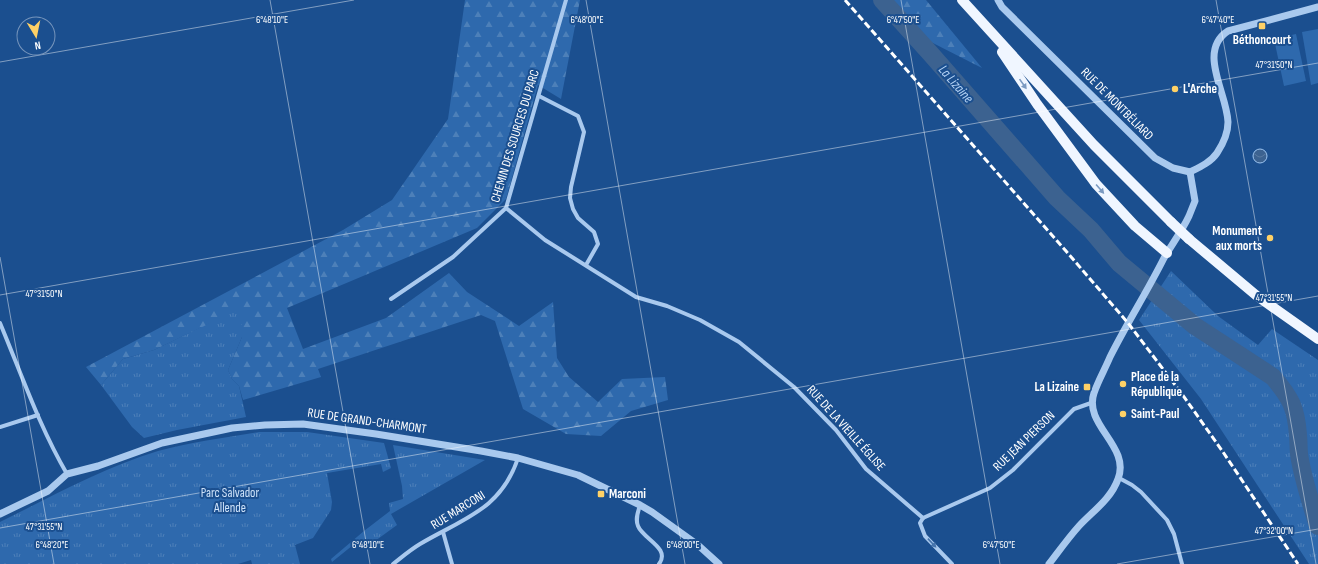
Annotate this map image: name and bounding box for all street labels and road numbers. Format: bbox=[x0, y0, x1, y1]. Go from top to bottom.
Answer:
street label: RUE DE MONTBÉLIARD bbox=[1077, 64, 1157, 144]
street label: CHEMIN DES SOURCES DU PARC bbox=[487, 68, 543, 204]
street label: RUE DE LA VIEILLE ÉGLISE bbox=[803, 382, 889, 474]
street label: RUE DE GRAND-CHARMONT bbox=[307, 405, 427, 437]
street label: RUE JEAN PIERSON bbox=[990, 407, 1058, 475]
street label: RUE MARCONI bbox=[428, 487, 488, 533]

